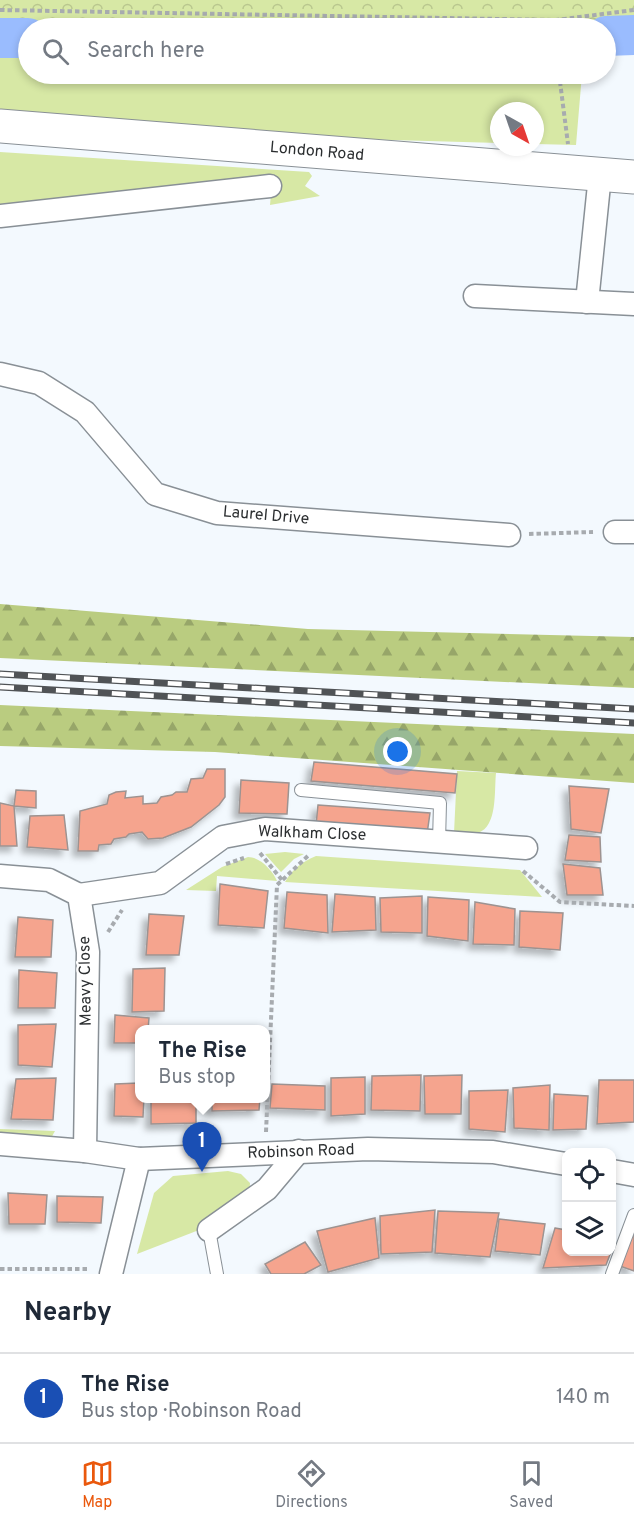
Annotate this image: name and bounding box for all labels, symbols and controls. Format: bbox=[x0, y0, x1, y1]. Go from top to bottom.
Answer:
search box bbox=[18, 18, 616, 84]
icon: search bbox=[39, 35, 72, 68]
text: Search here bbox=[87, 38, 205, 65]
north arrow bbox=[490, 102, 544, 156]
street label: London Road bbox=[269, 138, 365, 166]
street label: Laurel Drive bbox=[222, 502, 310, 530]
your location bbox=[383, 737, 412, 766]
street label: Walkham Close bbox=[257, 822, 367, 846]
street label: Meavy Close bbox=[75, 936, 97, 1026]
popup bbox=[135, 1025, 270, 1103]
text: The Rise bbox=[158, 1038, 247, 1065]
text: Bus stop bbox=[158, 1065, 236, 1091]
pin: 1 bbox=[182, 1122, 222, 1172]
street label: Robinson Road bbox=[247, 1140, 355, 1164]
map controls bbox=[562, 1148, 616, 1256]
button: locate bbox=[562, 1148, 616, 1202]
button: layers bbox=[562, 1202, 616, 1256]
text: Nearby bbox=[24, 1297, 112, 1330]
text: The Rise bbox=[81, 1372, 169, 1399]
text: 1 bbox=[40, 1385, 48, 1411]
text: 140 m bbox=[556, 1385, 610, 1411]
text: Bus stop · Robinson Road bbox=[81, 1399, 302, 1425]
tab: Map bbox=[81, 1457, 114, 1513]
tab: Directions bbox=[275, 1457, 348, 1513]
tab: Saved bbox=[509, 1457, 553, 1513]

